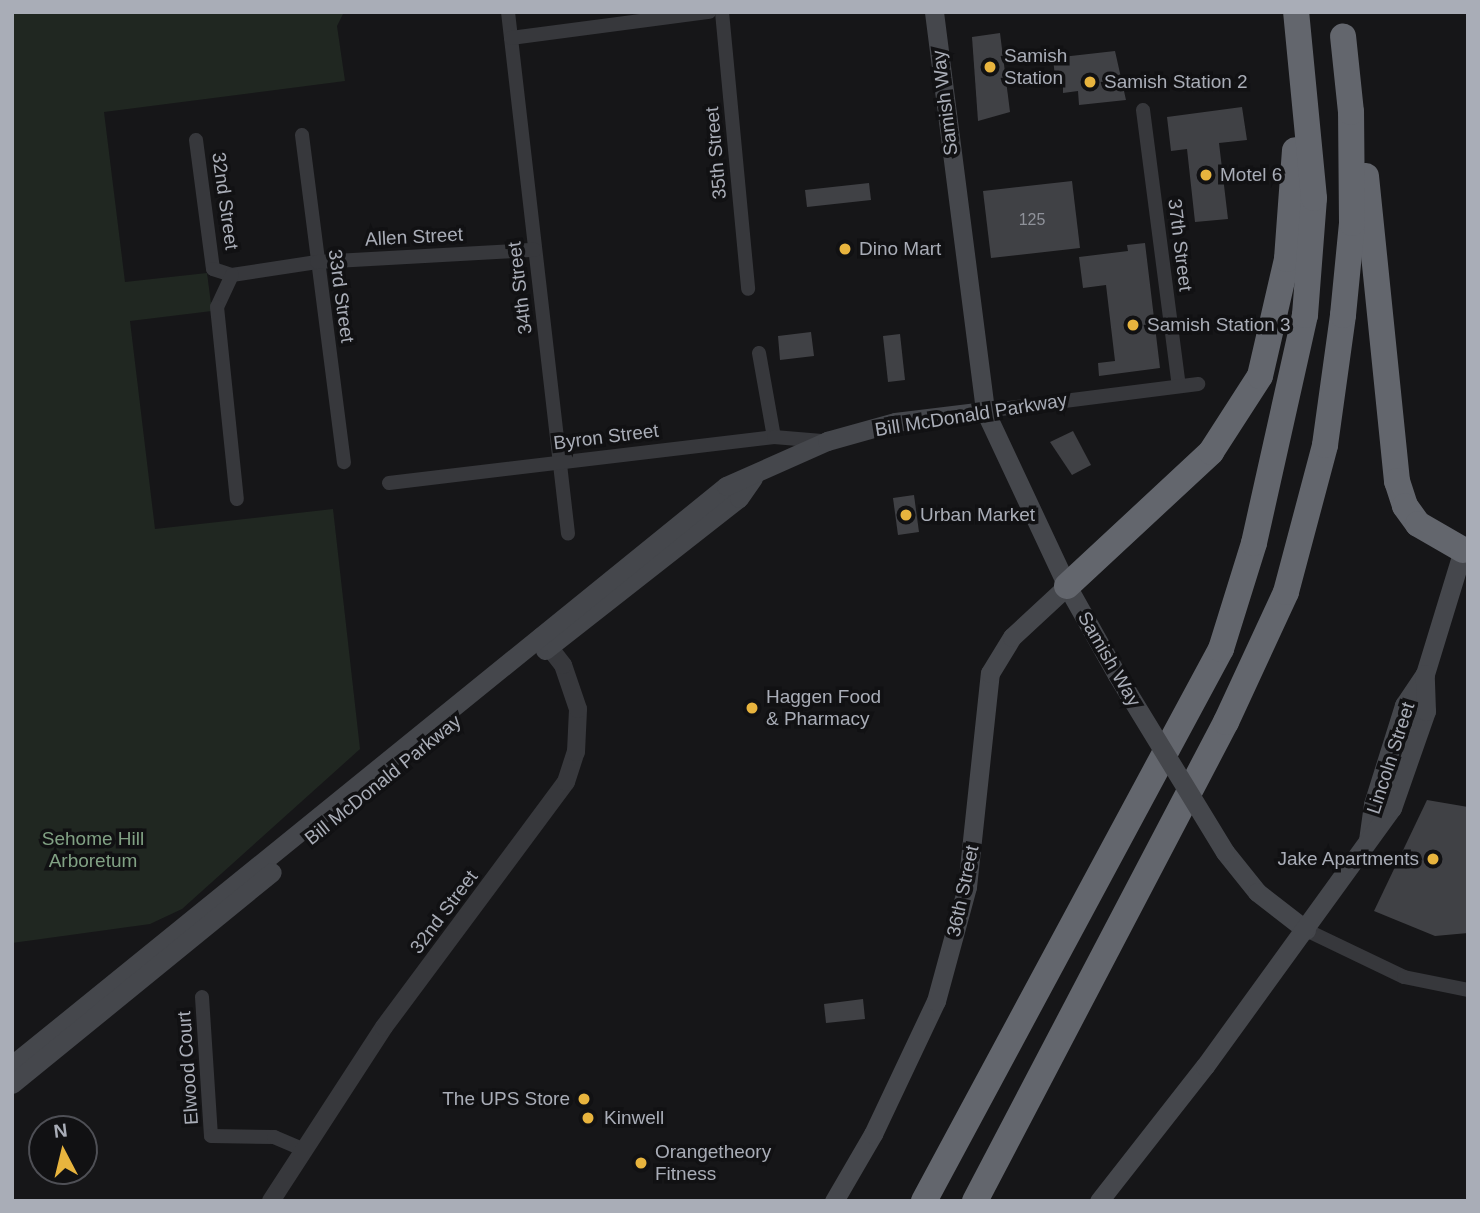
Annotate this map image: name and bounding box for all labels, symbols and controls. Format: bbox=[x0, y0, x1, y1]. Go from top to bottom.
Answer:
place label: Samish Station bbox=[1004, 45, 1067, 89]
street label: Samish Way bbox=[927, 49, 963, 157]
marker: Samish Station bbox=[982, 59, 998, 75]
place label: Samish Station 2 bbox=[1104, 71, 1248, 93]
marker: Samish Station 2 bbox=[1082, 74, 1098, 90]
street label: 35th Street bbox=[701, 106, 731, 200]
street label: 32nd Street bbox=[207, 151, 243, 251]
place label: Motel 6 bbox=[1220, 164, 1282, 186]
marker: Motel 6 bbox=[1198, 167, 1214, 183]
street label: 37th Street bbox=[1163, 197, 1197, 293]
house number: 125 bbox=[1019, 210, 1045, 230]
street label: Allen Street bbox=[364, 223, 464, 251]
place label: Dino Mart bbox=[859, 238, 941, 260]
street label: 34th Street bbox=[503, 240, 537, 336]
marker: Dino Mart bbox=[837, 241, 853, 257]
street label: 33rd Street bbox=[323, 248, 359, 344]
place label: Samish Station 3 bbox=[1147, 314, 1291, 336]
marker: Samish Station 3 bbox=[1125, 317, 1141, 333]
street label: Bill McDonald Parkway bbox=[873, 389, 1069, 441]
street label: Byron Street bbox=[552, 419, 660, 455]
place label: Urban Market bbox=[920, 504, 1035, 526]
marker: Urban Market bbox=[898, 507, 914, 523]
street label: Samish Way bbox=[1073, 607, 1145, 711]
place label: Haggen Food & Pharmacy bbox=[766, 686, 881, 730]
street label: Lincoln Street bbox=[1362, 699, 1420, 817]
marker: Haggen Food & Pharmacy bbox=[744, 700, 760, 716]
street label: Bill McDonald Parkway bbox=[300, 710, 466, 850]
park label: Sehome Hill Arboretum bbox=[42, 828, 144, 872]
street label: 36th Street bbox=[942, 843, 984, 939]
place label: Jake Apartments bbox=[1276, 848, 1419, 870]
marker: Jake Apartments bbox=[1425, 851, 1441, 867]
street label: 32nd Street bbox=[405, 866, 483, 958]
street label: Elwood Court bbox=[173, 1010, 203, 1126]
place label: The UPS Store bbox=[442, 1088, 570, 1110]
marker: The UPS Store bbox=[576, 1091, 592, 1107]
place label: Kinwell bbox=[604, 1107, 664, 1129]
marker: Kinwell bbox=[578, 1108, 598, 1128]
north arrow bbox=[28, 1115, 98, 1185]
text: N bbox=[53, 1119, 69, 1142]
place label: Orangetheory Fitness bbox=[655, 1141, 771, 1185]
marker: Orangetheory Fitness bbox=[633, 1155, 649, 1171]

